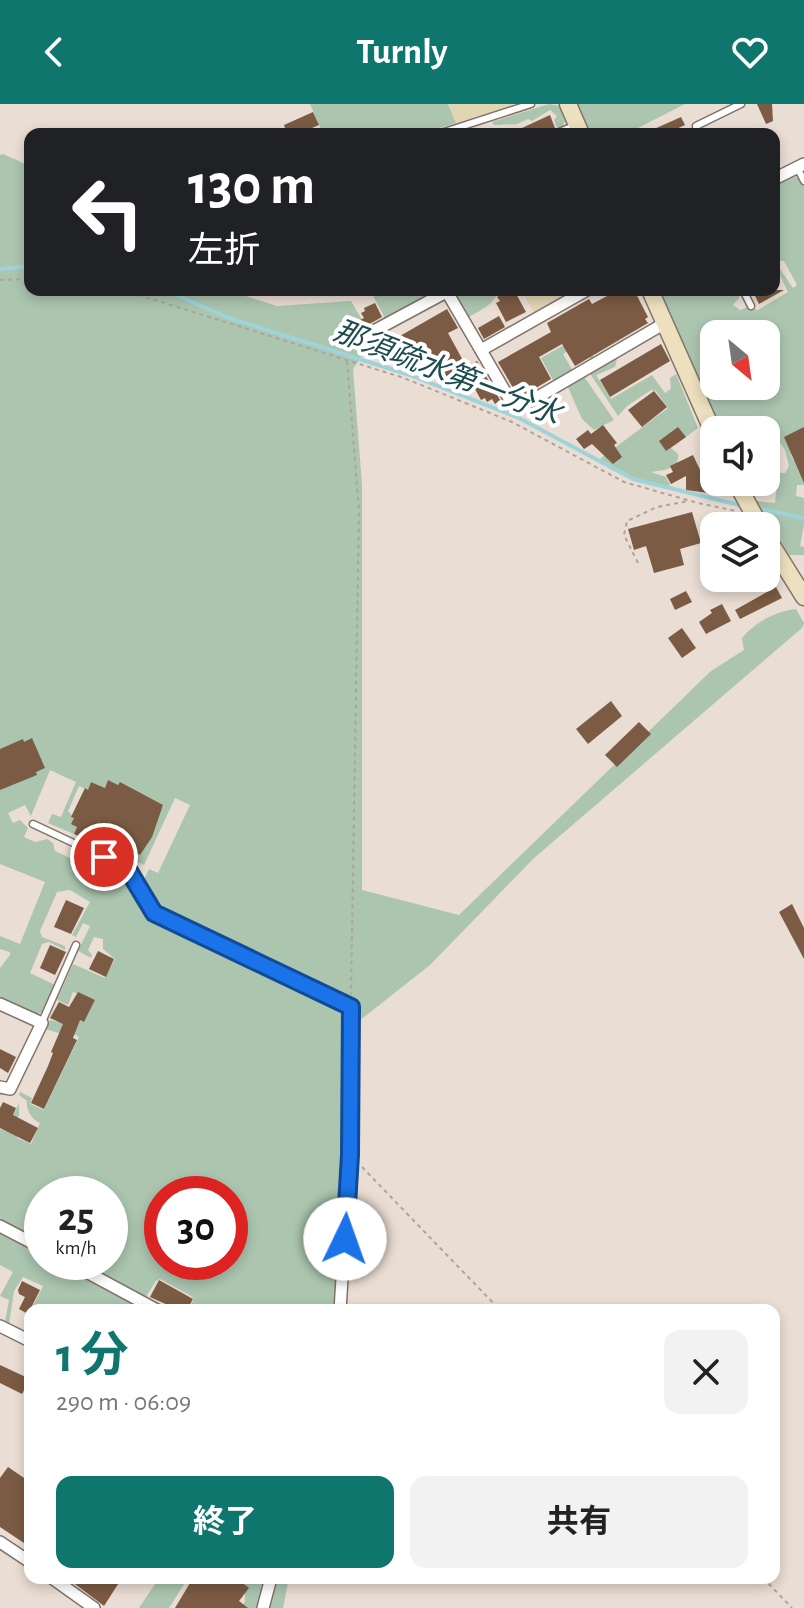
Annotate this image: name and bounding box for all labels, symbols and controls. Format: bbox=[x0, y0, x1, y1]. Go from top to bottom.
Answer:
icon: back bbox=[32, 30, 76, 74]
icon: heart bbox=[728, 30, 772, 74]
text: Turnly bbox=[356, 34, 448, 70]
text: 130 m bbox=[188, 158, 315, 214]
icon: left bbox=[56, 160, 160, 264]
text: 左折 bbox=[188, 233, 260, 269]
water label: 那須疏水第一分水 bbox=[330, 314, 568, 431]
north arrow bbox=[700, 320, 780, 400]
map controls bbox=[700, 320, 780, 592]
button: sound bbox=[700, 416, 780, 496]
button: layers bbox=[700, 512, 780, 592]
pin bbox=[70, 823, 138, 891]
icon: arrive bbox=[82, 835, 126, 879]
speed limit sign: 30 bbox=[144, 1176, 248, 1280]
position arrow bbox=[303, 1197, 387, 1281]
text: 25 bbox=[58, 1198, 94, 1238]
text: km/h bbox=[55, 1238, 97, 1258]
button: close bbox=[664, 1330, 748, 1414]
text: 1 分 bbox=[56, 1333, 129, 1381]
text: 290 m · 06:09 bbox=[56, 1389, 191, 1415]
button: 終了 bbox=[56, 1476, 394, 1568]
button: 共有 bbox=[410, 1476, 748, 1568]

